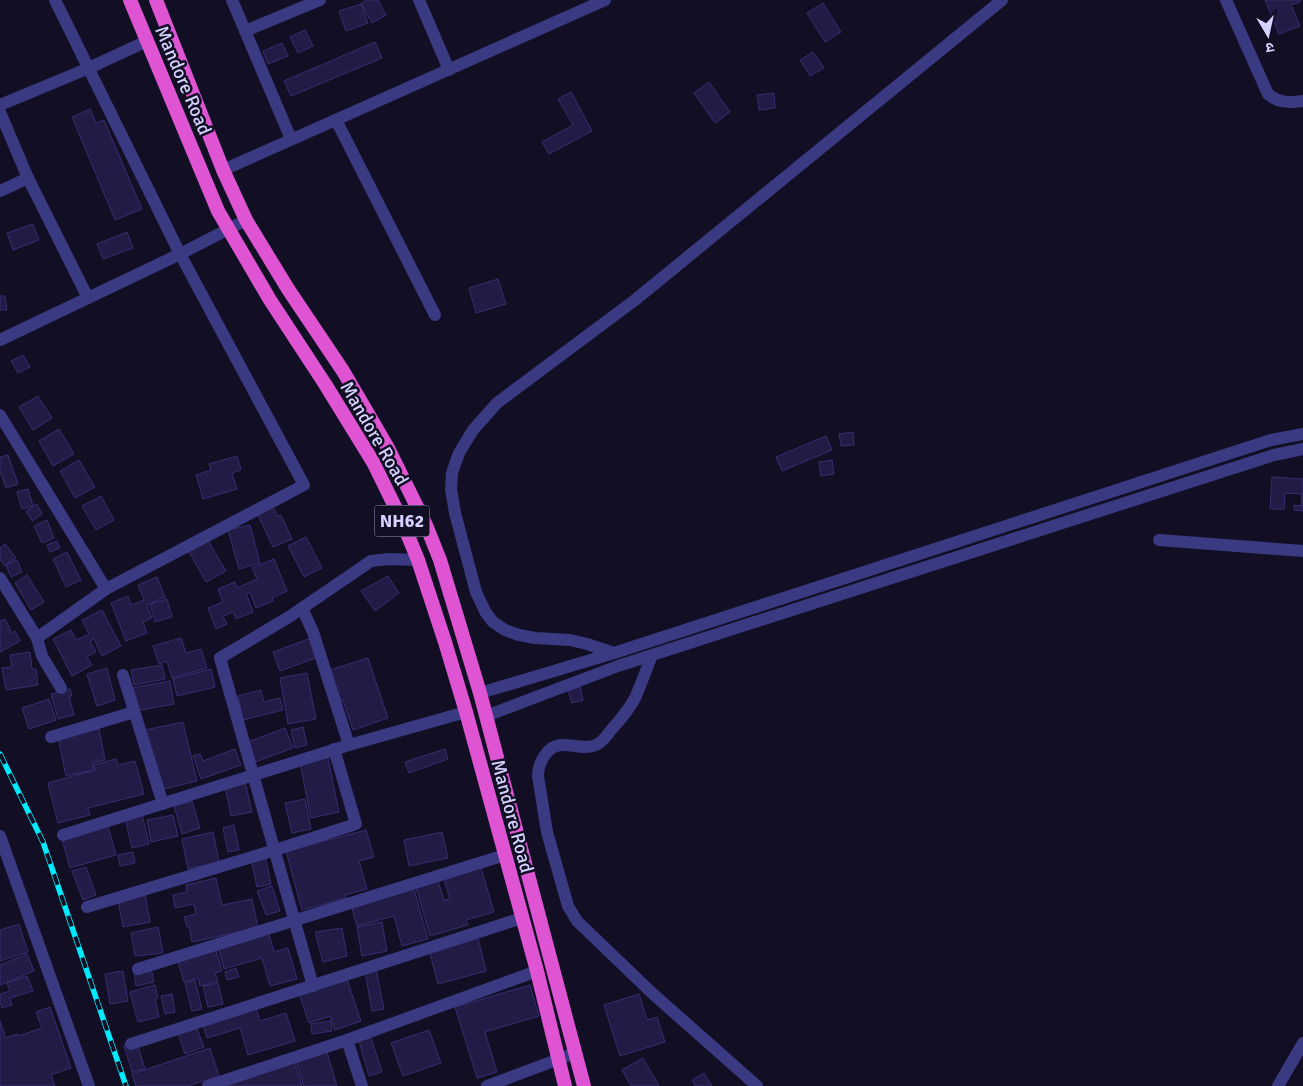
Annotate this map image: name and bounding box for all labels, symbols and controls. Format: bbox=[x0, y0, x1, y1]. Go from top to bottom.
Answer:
north arrow bbox=[1243, 10, 1293, 60]
street label: Mandore Road bbox=[149, 22, 217, 139]
text: उ bbox=[1264, 38, 1275, 57]
street label: Mandore Road bbox=[335, 377, 414, 490]
road number: NH62 bbox=[374, 506, 430, 536]
street label: Mandore Road bbox=[485, 757, 539, 876]

